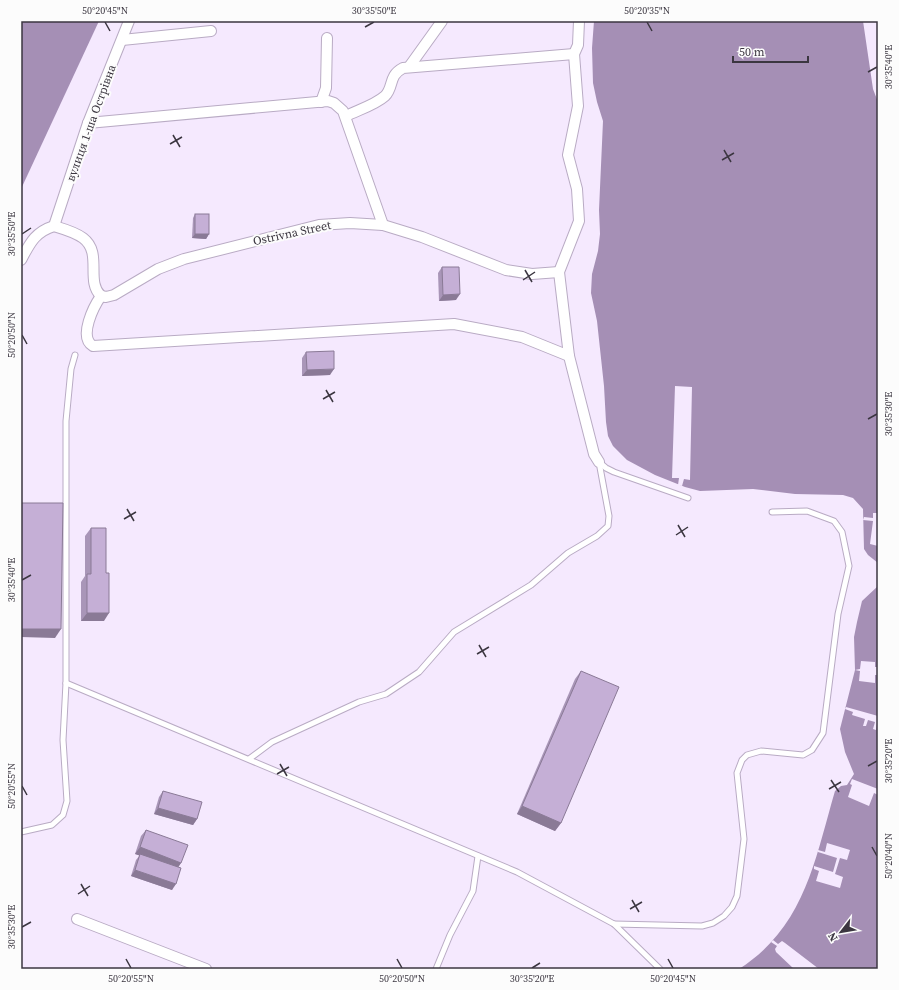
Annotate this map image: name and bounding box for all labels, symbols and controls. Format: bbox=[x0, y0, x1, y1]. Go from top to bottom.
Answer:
text: 50°20'45"N bbox=[82, 4, 128, 17]
text: 30°35'50"E bbox=[352, 4, 396, 17]
text: 50°20'35"N bbox=[624, 4, 670, 17]
scale bar bbox=[733, 38, 808, 64]
text: 50 m bbox=[739, 44, 765, 60]
text: 30°35'40"E bbox=[882, 45, 895, 89]
street label: вулиця 1-ша Острівна bbox=[62, 62, 120, 184]
text: 30°35'50"E bbox=[5, 212, 18, 256]
street label: Ostrivna Street bbox=[252, 217, 333, 249]
text: 50°20'50"N bbox=[5, 312, 18, 358]
text: 30°35'30"E bbox=[882, 392, 895, 436]
text: 30°35'40"E bbox=[5, 558, 18, 602]
text: 30°35'20"E bbox=[882, 739, 895, 783]
text: 50°20'55"N bbox=[5, 763, 18, 809]
text: 50°20'40"N bbox=[882, 833, 895, 879]
text: 30°35'30"E bbox=[5, 905, 18, 949]
north arrow bbox=[821, 912, 861, 952]
text: N bbox=[824, 930, 841, 944]
text: 50°20'55"N bbox=[108, 972, 154, 985]
text: 50°20'50"N bbox=[379, 972, 425, 985]
text: 30°35'20"E bbox=[510, 972, 554, 985]
text: 50°20'45"N bbox=[650, 972, 696, 985]

